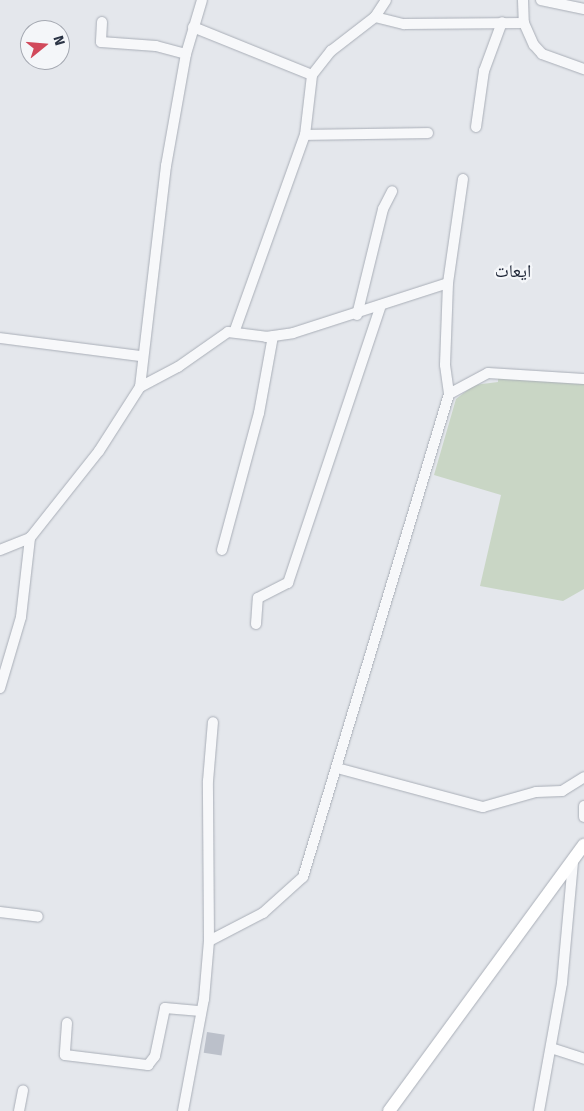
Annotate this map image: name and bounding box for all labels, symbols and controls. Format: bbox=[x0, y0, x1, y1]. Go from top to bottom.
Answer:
north arrow bbox=[20, 20, 70, 70]
text: N bbox=[49, 34, 68, 48]
district label: ايعات bbox=[495, 260, 531, 282]

